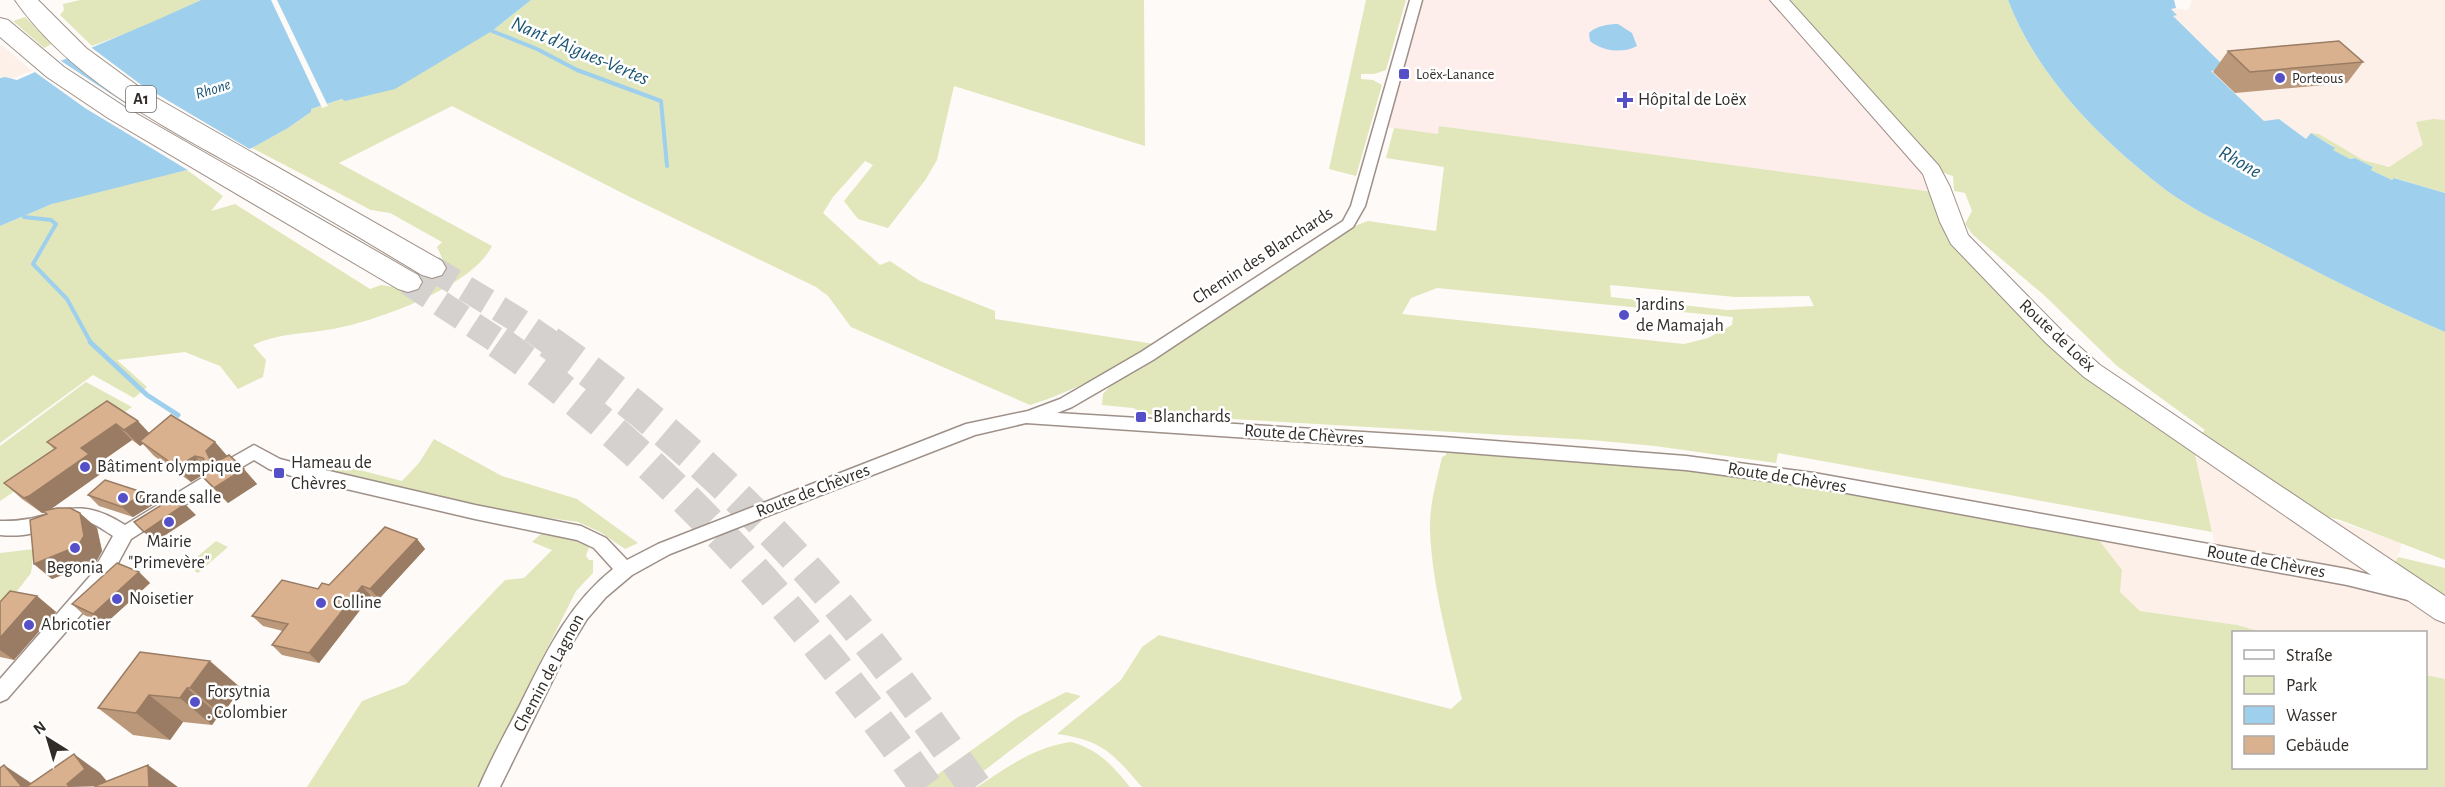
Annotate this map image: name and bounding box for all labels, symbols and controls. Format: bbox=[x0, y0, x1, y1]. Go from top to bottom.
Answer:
water label: Nant d'Aigues-Vertes bbox=[508, 13, 652, 89]
marker: Loëx-Lanance bbox=[1397, 67, 1411, 81]
place label: Loëx-Lanance bbox=[1416, 67, 1495, 82]
marker: Porteous bbox=[2273, 71, 2287, 85]
place label: Porteous bbox=[2292, 71, 2343, 86]
water label: Rhone bbox=[193, 76, 233, 102]
road number: A1 bbox=[126, 86, 156, 112]
marker: Hôpital de Loëx bbox=[1616, 91, 1634, 109]
place label: Hôpital de Loëx bbox=[1638, 91, 1747, 109]
water label: Rhone bbox=[2216, 142, 2265, 182]
street label: Chemin des Blanchards bbox=[1190, 204, 1336, 308]
place label: Jardins de Mamajah bbox=[1636, 296, 1724, 335]
street label: Route de Loëx bbox=[2015, 296, 2099, 376]
marker: Jardins de Mamajah bbox=[1617, 308, 1631, 322]
place label: Blanchards bbox=[1153, 408, 1231, 426]
marker: Blanchards bbox=[1134, 410, 1148, 424]
street label: Route de Chèvres bbox=[1243, 422, 1365, 448]
place label: Hameau de Chèvres bbox=[291, 454, 372, 493]
place label: Bâtiment olympique bbox=[97, 458, 241, 476]
marker: Bâtiment olympique bbox=[78, 460, 92, 474]
street label: Route de Chèvres bbox=[1726, 460, 1848, 496]
street label: Route de Chèvres bbox=[754, 461, 872, 521]
marker: Hameau de Chèvres bbox=[272, 466, 286, 480]
place label: Grande salle bbox=[135, 489, 221, 507]
marker: Grande salle bbox=[116, 491, 130, 505]
marker: Mairie "Primevère" bbox=[162, 515, 176, 529]
place label: Mairie "Primevère" bbox=[128, 533, 210, 572]
marker: Begonia bbox=[68, 541, 82, 555]
street label: Route de Chèvres bbox=[2205, 543, 2327, 581]
place label: Begonia bbox=[47, 559, 104, 577]
place label: Noisetier bbox=[129, 590, 193, 608]
marker: Noisetier bbox=[110, 592, 124, 606]
place label: Colline bbox=[333, 594, 382, 612]
marker: Colline bbox=[314, 596, 328, 610]
street label: Chemin de Lagnon bbox=[510, 611, 588, 735]
place label: Abricotier bbox=[41, 616, 111, 634]
marker: Abricotier bbox=[22, 618, 36, 632]
legend bbox=[2232, 631, 2427, 769]
text: Straße bbox=[2286, 647, 2332, 665]
text: Park bbox=[2286, 677, 2318, 695]
place label: Forsytnia . Colombier bbox=[207, 683, 287, 722]
marker: Forsytnia . Colombier bbox=[188, 695, 202, 709]
text: Wasser bbox=[2286, 707, 2337, 725]
north arrow bbox=[18, 709, 78, 769]
text: N bbox=[30, 718, 49, 738]
text: Gebäude bbox=[2286, 737, 2349, 755]

